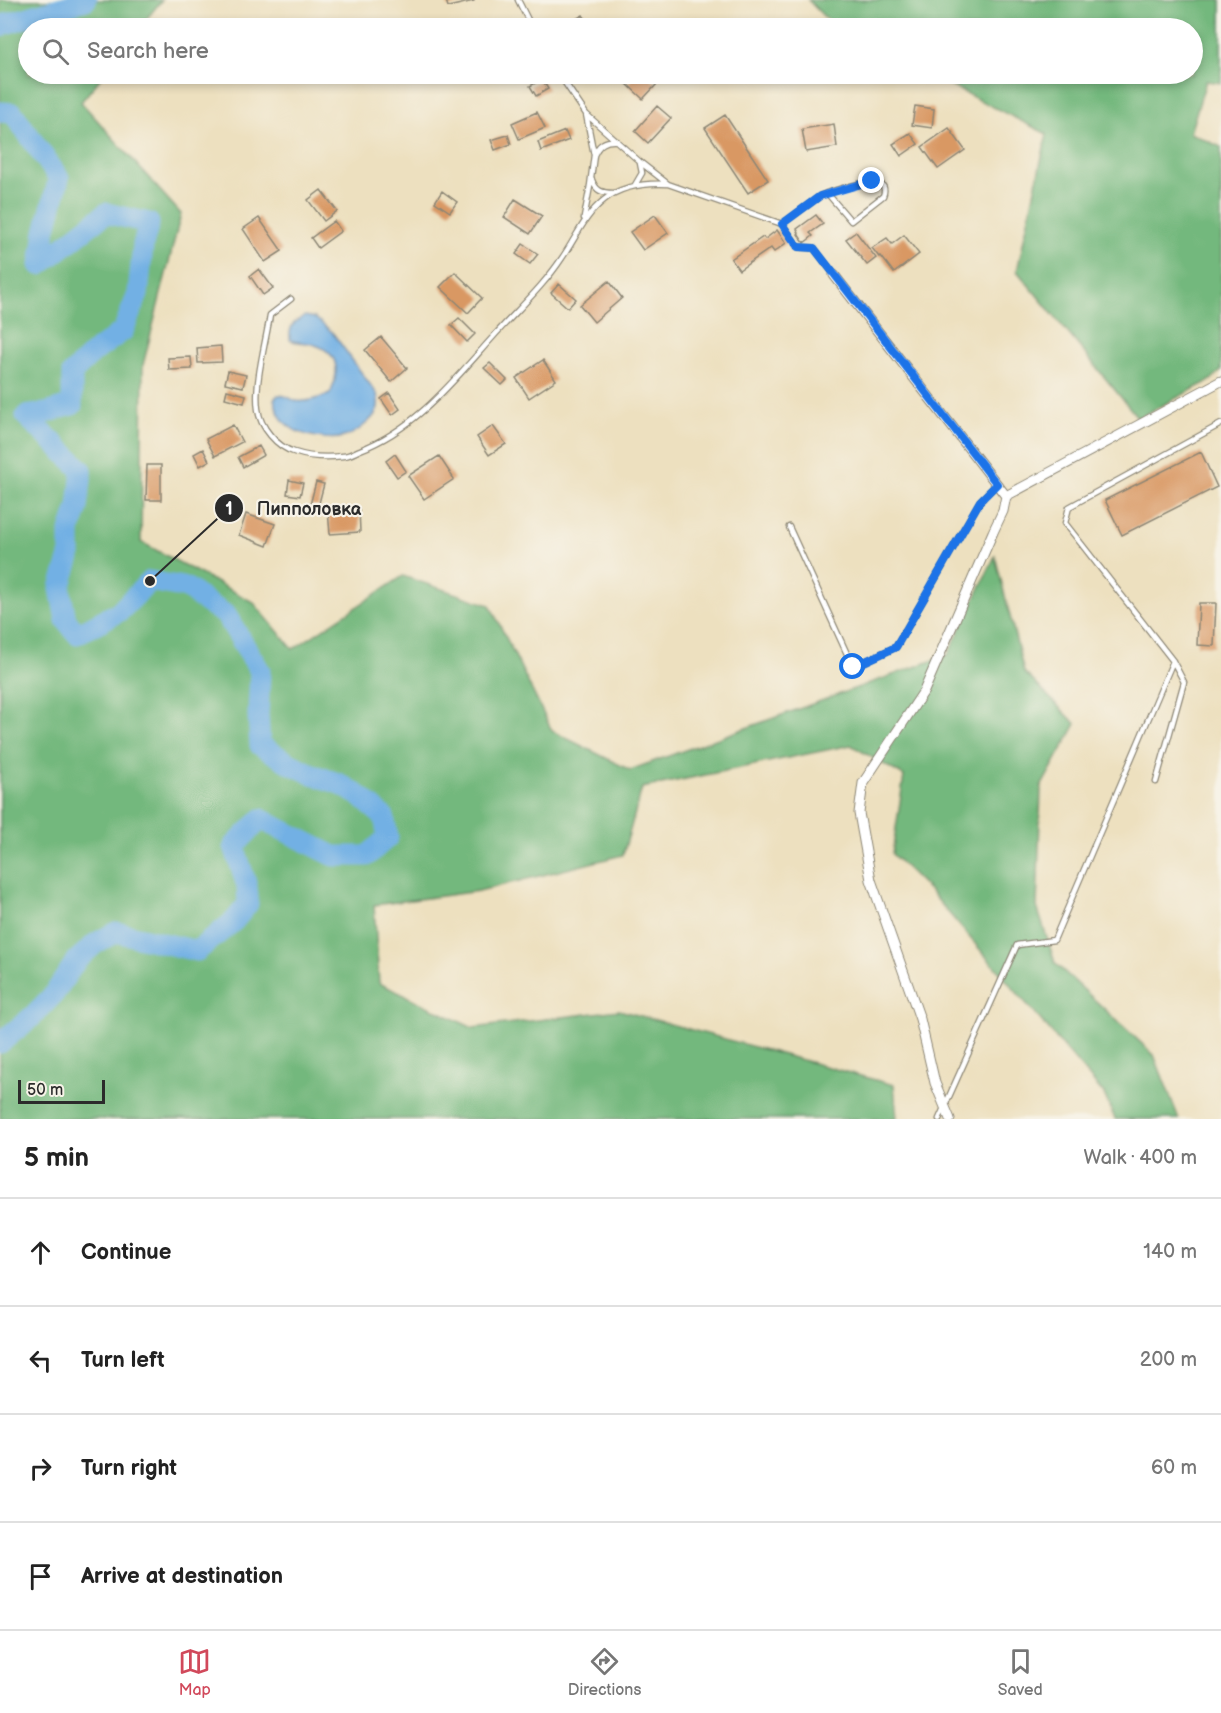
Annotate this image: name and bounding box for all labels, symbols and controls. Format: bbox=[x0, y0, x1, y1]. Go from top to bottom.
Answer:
search box bbox=[18, 18, 1203, 84]
icon: search bbox=[39, 35, 72, 68]
text: Search here bbox=[87, 38, 209, 65]
route end bbox=[858, 167, 884, 193]
callout: Пипполовка bbox=[214, 490, 373, 526]
text: 1 bbox=[225, 499, 233, 520]
text: Пипполовка bbox=[257, 499, 362, 520]
route start bbox=[839, 653, 865, 679]
scale bar bbox=[18, 1077, 105, 1104]
text: 50 m bbox=[27, 1081, 63, 1100]
text: 5 min bbox=[24, 1143, 89, 1174]
text: Walk · 400 m bbox=[1084, 1146, 1197, 1170]
icon: ahead bbox=[24, 1236, 57, 1269]
text: Continue bbox=[81, 1239, 171, 1266]
text: 140 m bbox=[1143, 1240, 1197, 1264]
icon: left bbox=[24, 1344, 57, 1377]
text: Turn left bbox=[81, 1347, 165, 1374]
text: 200 m bbox=[1140, 1348, 1197, 1372]
icon: right bbox=[24, 1452, 57, 1485]
text: Turn right bbox=[81, 1455, 177, 1482]
text: 60 m bbox=[1151, 1456, 1197, 1480]
icon: arrive bbox=[24, 1560, 57, 1593]
text: Arrive at destination bbox=[81, 1563, 283, 1590]
tab: Map bbox=[178, 1645, 211, 1700]
tab: Directions bbox=[568, 1645, 641, 1700]
tab: Saved bbox=[998, 1645, 1043, 1700]

